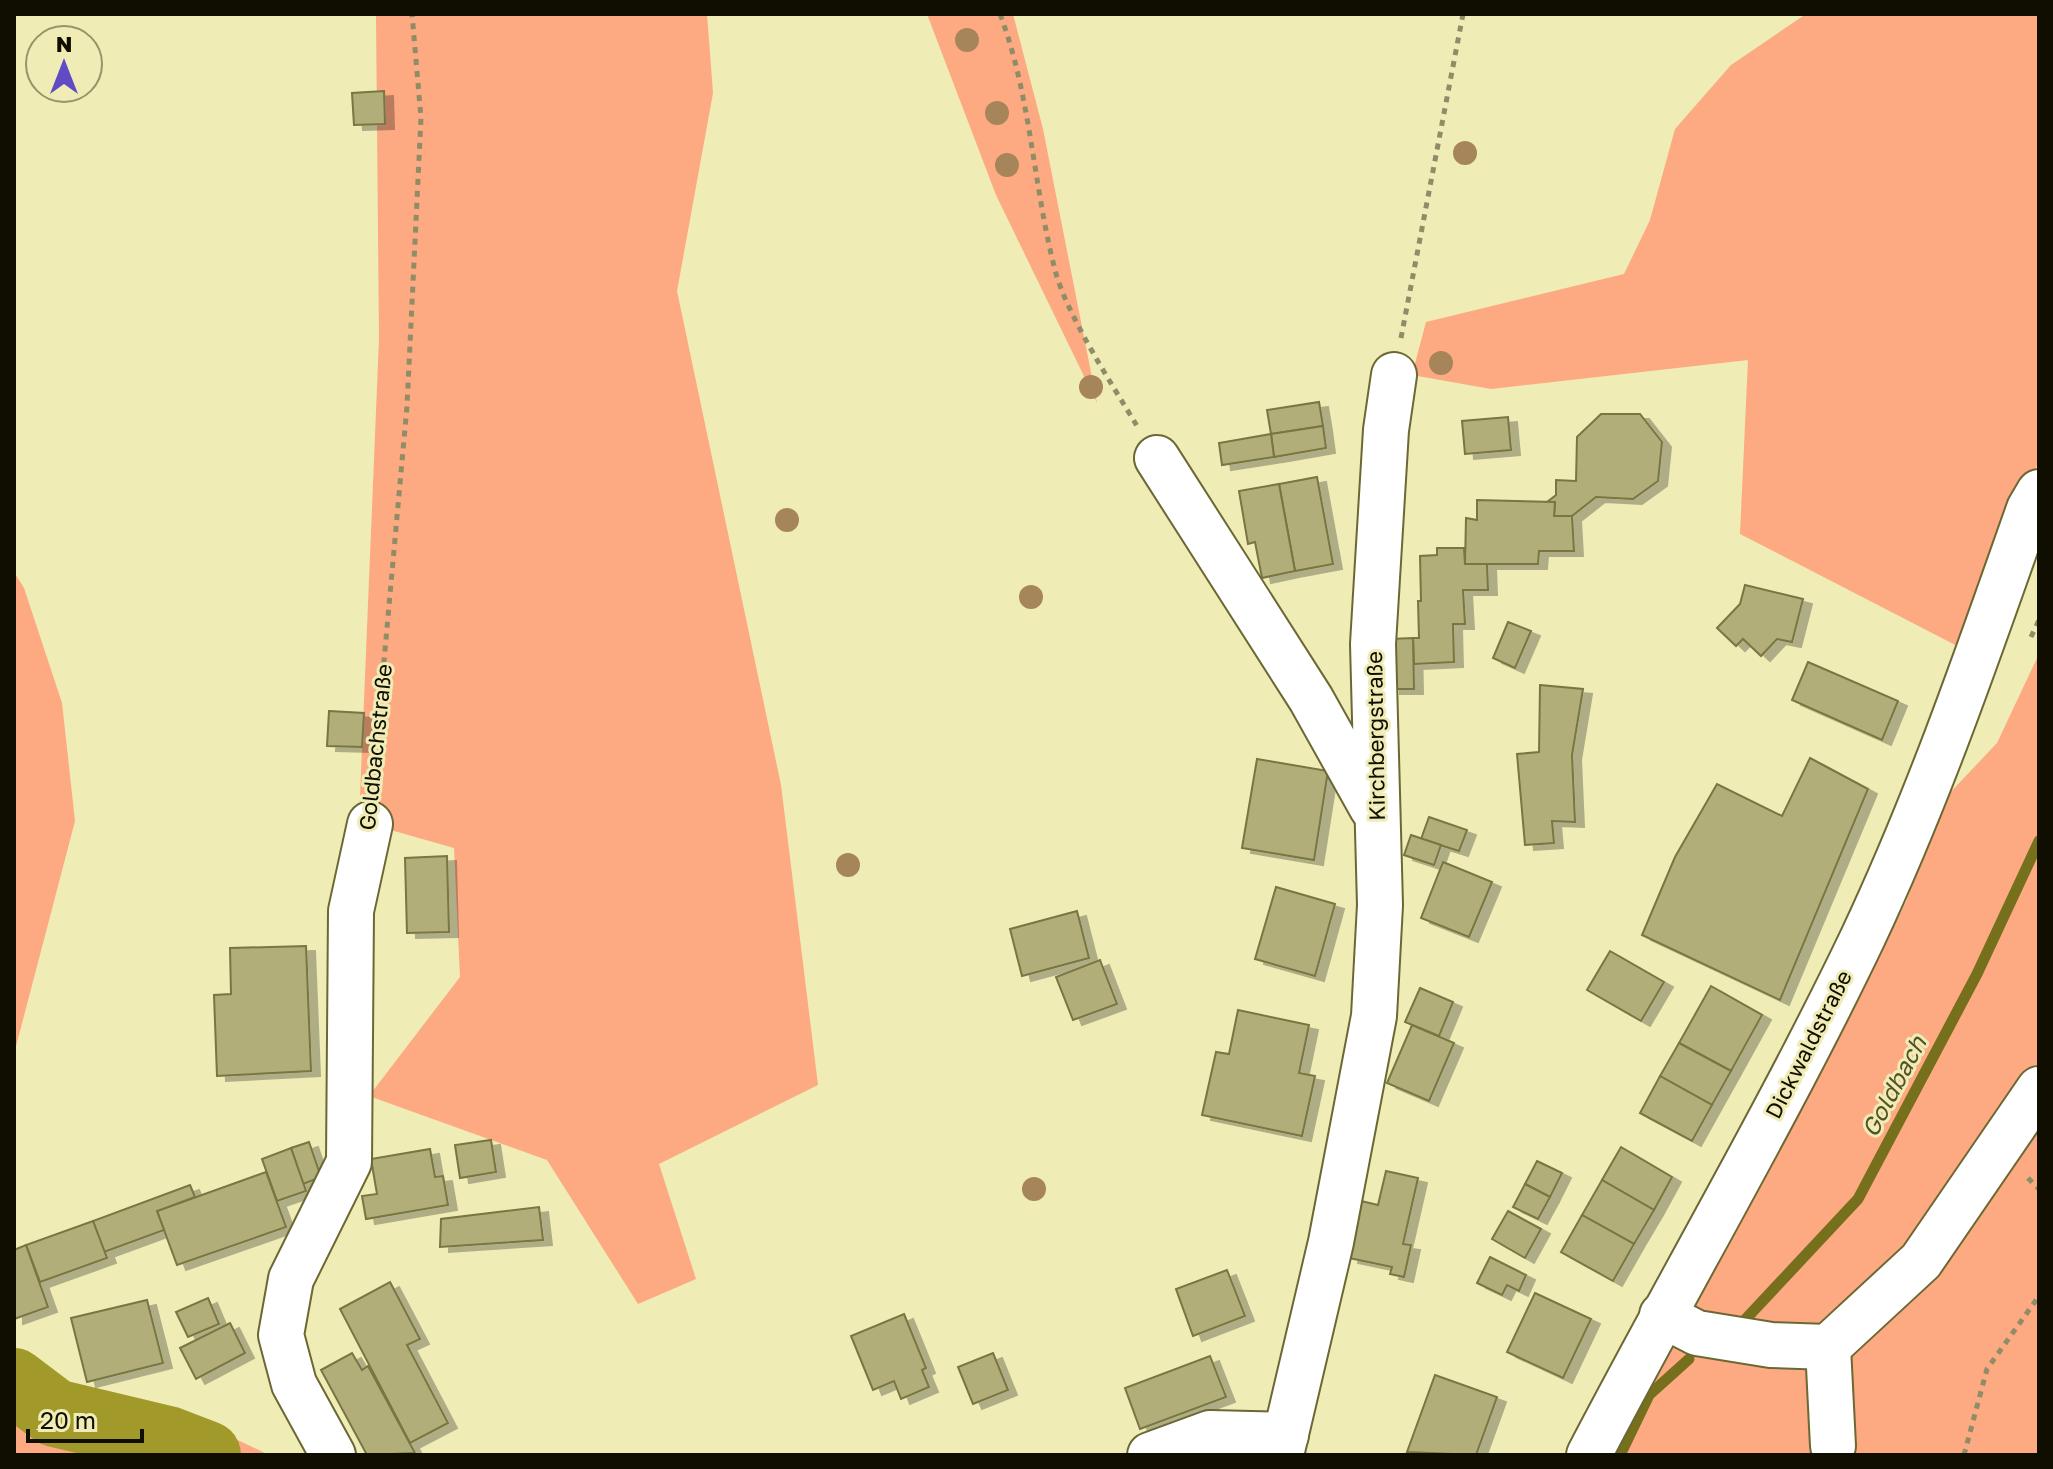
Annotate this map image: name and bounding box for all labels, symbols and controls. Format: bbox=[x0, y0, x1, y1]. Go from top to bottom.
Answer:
north arrow bbox=[24, 24, 104, 104]
text: N bbox=[56, 30, 72, 57]
street label: Kirchbergstraße bbox=[1360, 651, 1390, 821]
street label: Goldbachstraße bbox=[353, 662, 397, 832]
street label: Dickwaldstraße bbox=[1759, 965, 1857, 1123]
water label: Goldbach bbox=[1854, 1030, 1932, 1141]
scale bar bbox=[28, 1393, 142, 1443]
text: 20 m bbox=[40, 1405, 96, 1434]

